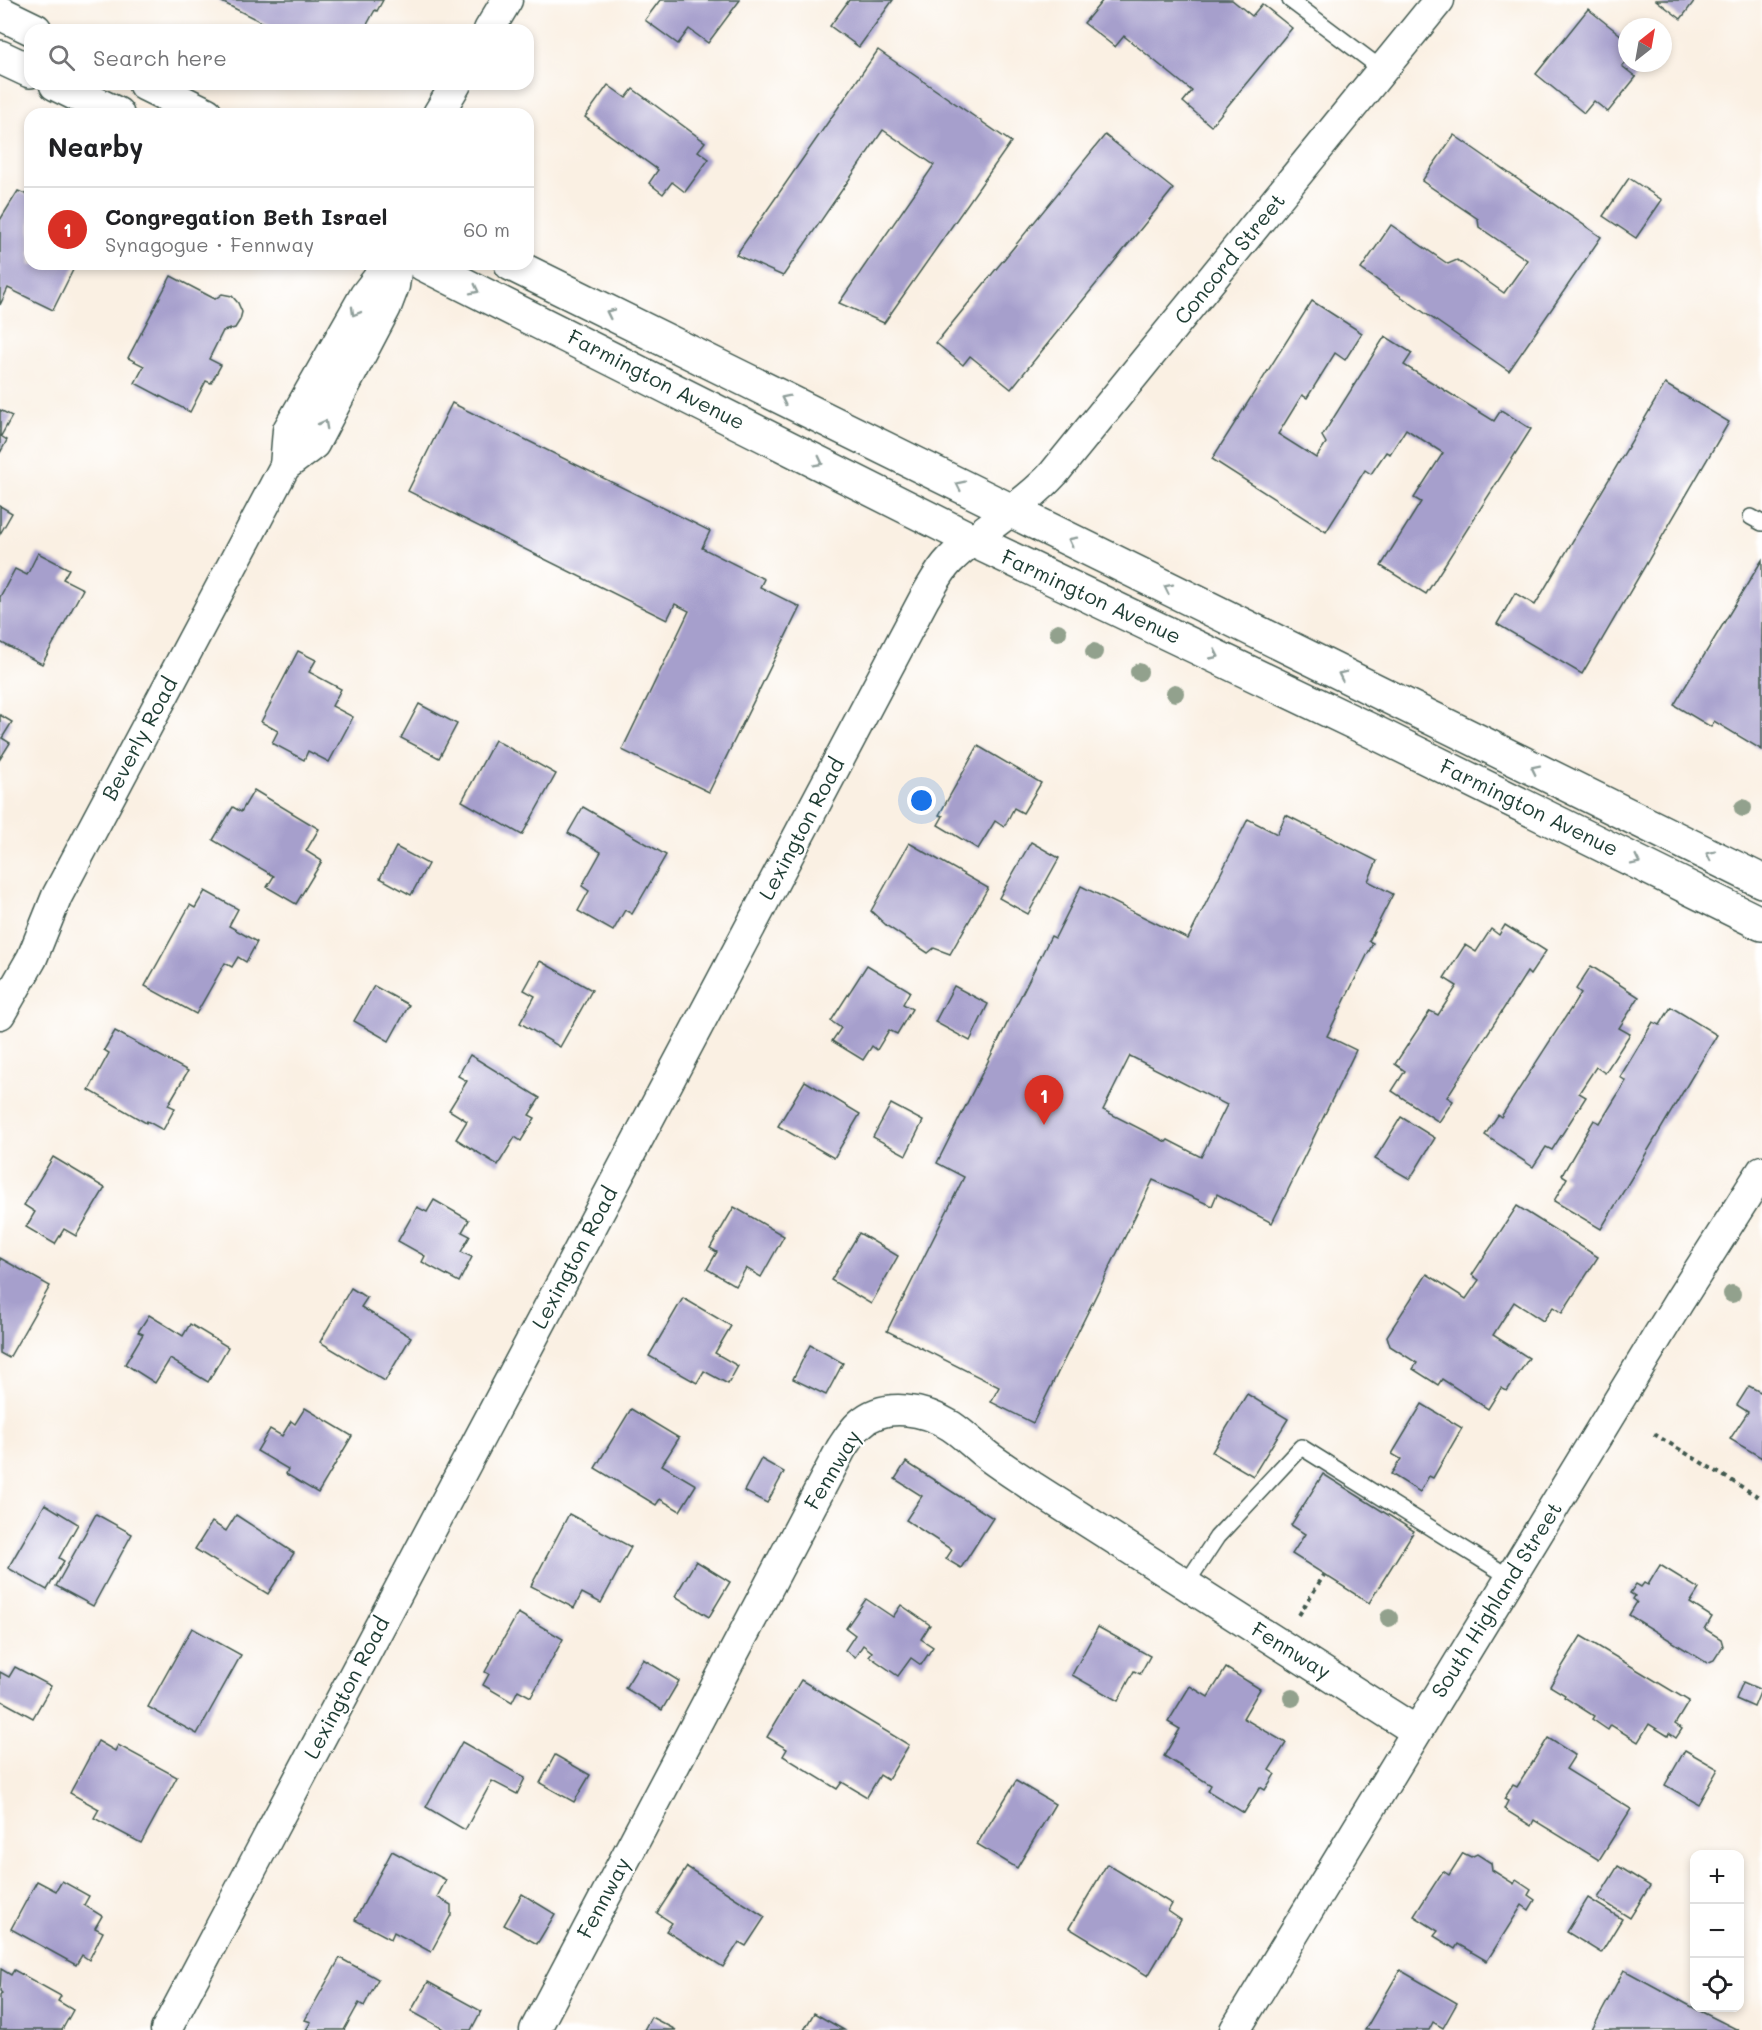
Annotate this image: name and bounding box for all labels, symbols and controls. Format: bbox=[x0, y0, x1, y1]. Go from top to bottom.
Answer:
north arrow bbox=[1618, 18, 1672, 72]
search box bbox=[24, 24, 534, 90]
icon: search bbox=[45, 41, 78, 74]
text: Search here bbox=[93, 43, 227, 72]
text: Nearby bbox=[48, 130, 143, 164]
street label: Concord Street bbox=[1168, 187, 1290, 329]
text: Congregation Beth Israel bbox=[105, 202, 387, 231]
text: 1 bbox=[63, 216, 72, 242]
text: 60 m bbox=[463, 216, 510, 242]
text: Synagogue · Fennway bbox=[105, 231, 314, 257]
one-way arrow bbox=[469, 283, 480, 294]
one-way arrow bbox=[351, 305, 362, 316]
one-way arrow bbox=[606, 309, 617, 320]
street label: Farmington Avenue bbox=[564, 322, 750, 435]
one-way arrow bbox=[781, 395, 792, 407]
one-way arrow bbox=[317, 420, 328, 431]
one-way arrow bbox=[813, 455, 823, 466]
one-way arrow bbox=[956, 481, 967, 493]
one-way arrow bbox=[1067, 536, 1078, 548]
street label: Farmington Avenue bbox=[998, 542, 1186, 649]
one-way arrow bbox=[1163, 584, 1174, 596]
one-way arrow bbox=[1208, 648, 1219, 660]
one-way arrow bbox=[1338, 671, 1349, 682]
street label: Beverly Road bbox=[95, 672, 183, 805]
street label: Lexington Road bbox=[752, 752, 850, 904]
street label: Farmington Avenue bbox=[1436, 752, 1623, 862]
one-way arrow bbox=[1530, 765, 1541, 777]
your location bbox=[907, 786, 936, 815]
one-way arrow bbox=[1705, 851, 1716, 863]
one-way arrow bbox=[1629, 854, 1640, 865]
pin: 1 bbox=[1024, 1076, 1064, 1125]
street label: Lexington Road bbox=[525, 1181, 623, 1333]
street label: Fennway bbox=[797, 1424, 866, 1514]
street label: South Highland Street bbox=[1424, 1496, 1567, 1702]
street label: Lexington Road bbox=[297, 1611, 395, 1763]
street label: Fennway bbox=[1247, 1615, 1336, 1685]
map controls bbox=[1690, 1850, 1744, 2012]
button: + bbox=[1690, 1850, 1744, 1904]
street label: Fennway bbox=[570, 1852, 635, 1943]
button: − bbox=[1690, 1904, 1744, 1958]
button: locate bbox=[1690, 1958, 1744, 2012]

